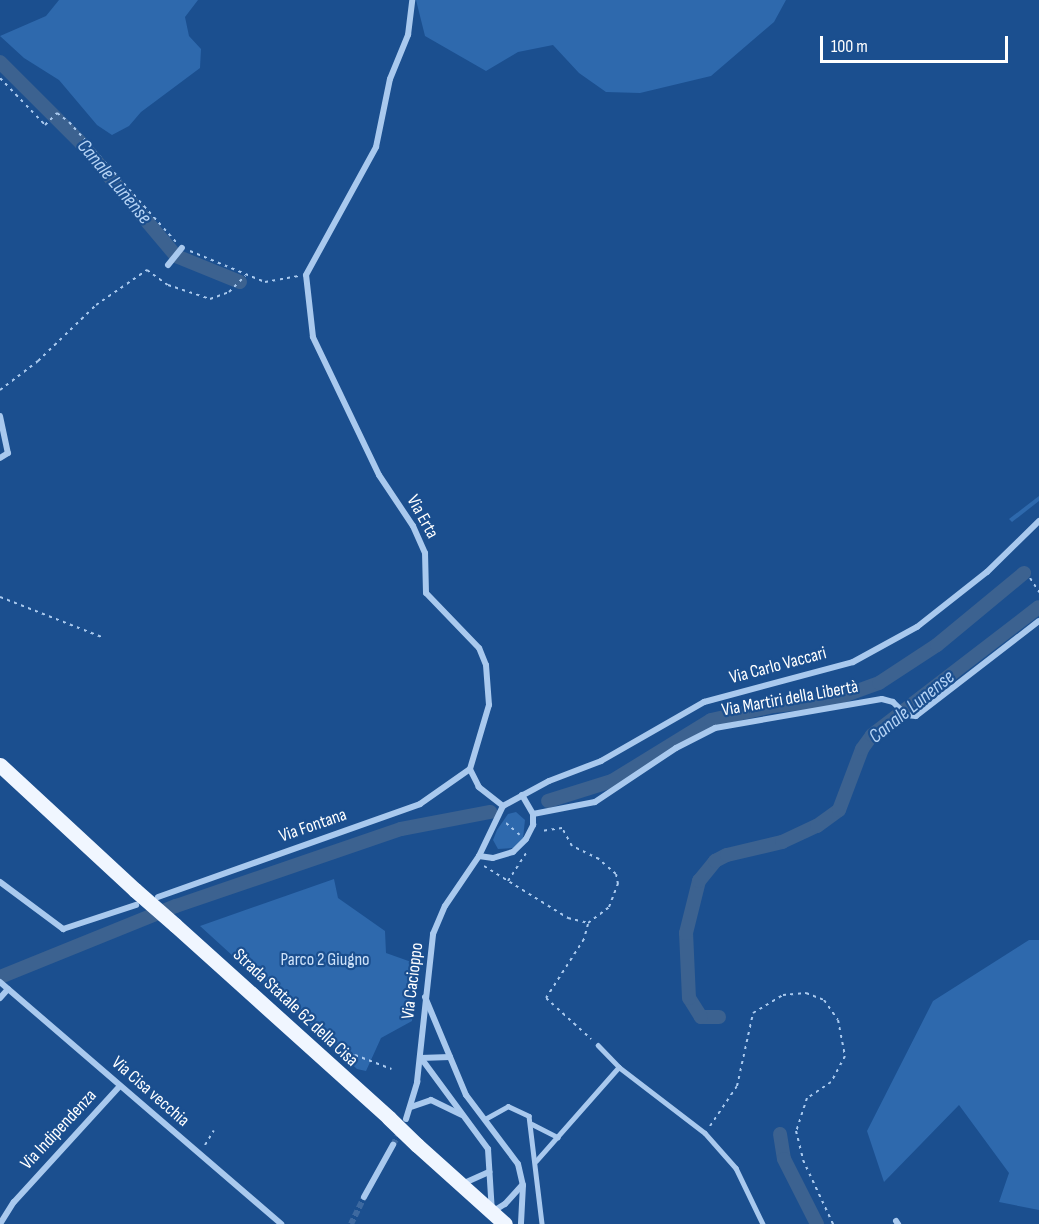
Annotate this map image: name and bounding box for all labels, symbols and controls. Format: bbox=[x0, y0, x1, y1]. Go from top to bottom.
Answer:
scale bar bbox=[823, 24, 1010, 62]
text: 100 m bbox=[831, 36, 868, 57]
water label: Canale Lunense bbox=[72, 135, 156, 229]
street label: Via Erta bbox=[401, 491, 443, 543]
street label: Via Carlo Vaccari bbox=[727, 643, 829, 689]
water label: Canale Lunense bbox=[864, 665, 960, 749]
street label: Via Martiri della Libertà bbox=[720, 676, 860, 722]
street label: Via Fontana bbox=[276, 804, 350, 848]
street label: Via Cacioppo bbox=[398, 941, 428, 1021]
street label: Strada Statale 62 della Cisa bbox=[228, 944, 362, 1072]
park label: Parco 2 Giugno bbox=[280, 949, 370, 971]
street label: Via Cisa vecchia bbox=[107, 1052, 193, 1132]
street label: Via Indipendenza bbox=[16, 1085, 102, 1175]

